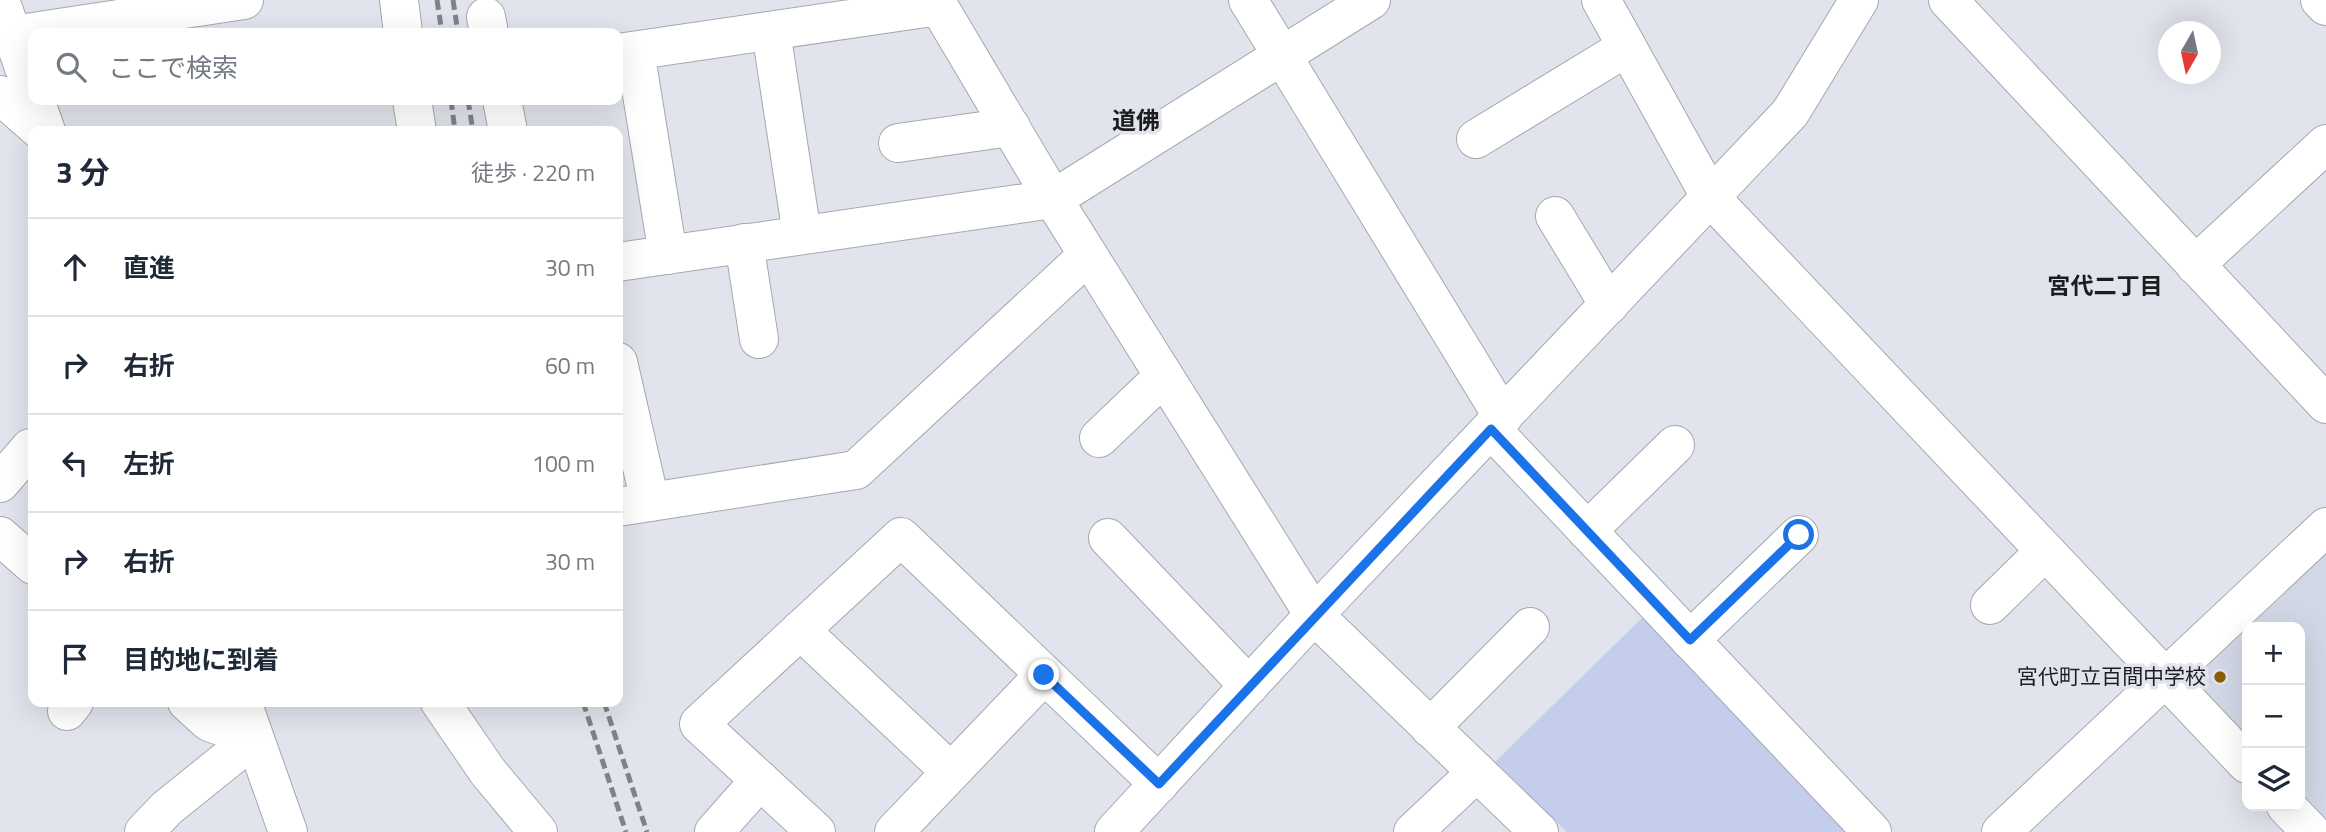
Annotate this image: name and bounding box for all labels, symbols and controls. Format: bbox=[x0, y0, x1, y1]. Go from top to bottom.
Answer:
north arrow bbox=[2158, 21, 2221, 84]
search box bbox=[28, 28, 623, 105]
icon: search bbox=[52, 48, 90, 86]
text: ここで検索 bbox=[108, 48, 238, 87]
district label: 道佛 bbox=[1112, 102, 1160, 138]
text: 3 分 bbox=[56, 149, 109, 195]
text: 徒歩 · 220 m bbox=[471, 155, 595, 190]
icon: ahead bbox=[56, 248, 94, 286]
text: 直進 bbox=[123, 248, 175, 287]
text: 30 m bbox=[545, 250, 595, 285]
district label: 宮代二丁目 bbox=[2048, 268, 2163, 303]
icon: right bbox=[56, 346, 94, 384]
text: 右折 bbox=[123, 346, 175, 385]
text: 60 m bbox=[545, 348, 595, 383]
icon: left bbox=[56, 444, 94, 482]
text: 左折 bbox=[123, 444, 175, 483]
text: 100 m bbox=[532, 446, 595, 481]
route start bbox=[1783, 519, 1814, 550]
icon: right bbox=[56, 542, 94, 580]
text: 右折 bbox=[123, 542, 175, 581]
text: 30 m bbox=[545, 544, 595, 579]
map controls bbox=[2242, 622, 2305, 811]
button: + bbox=[2242, 622, 2305, 685]
icon: arrive bbox=[56, 640, 94, 678]
text: 目的地に到着 bbox=[123, 640, 279, 679]
route end bbox=[1028, 659, 1059, 690]
place label: 宮代町立百間中学校 bbox=[2017, 660, 2206, 692]
marker: 宮代町立百間中学校 bbox=[2212, 669, 2228, 685]
button: − bbox=[2242, 685, 2305, 748]
button: layers bbox=[2242, 748, 2305, 811]

